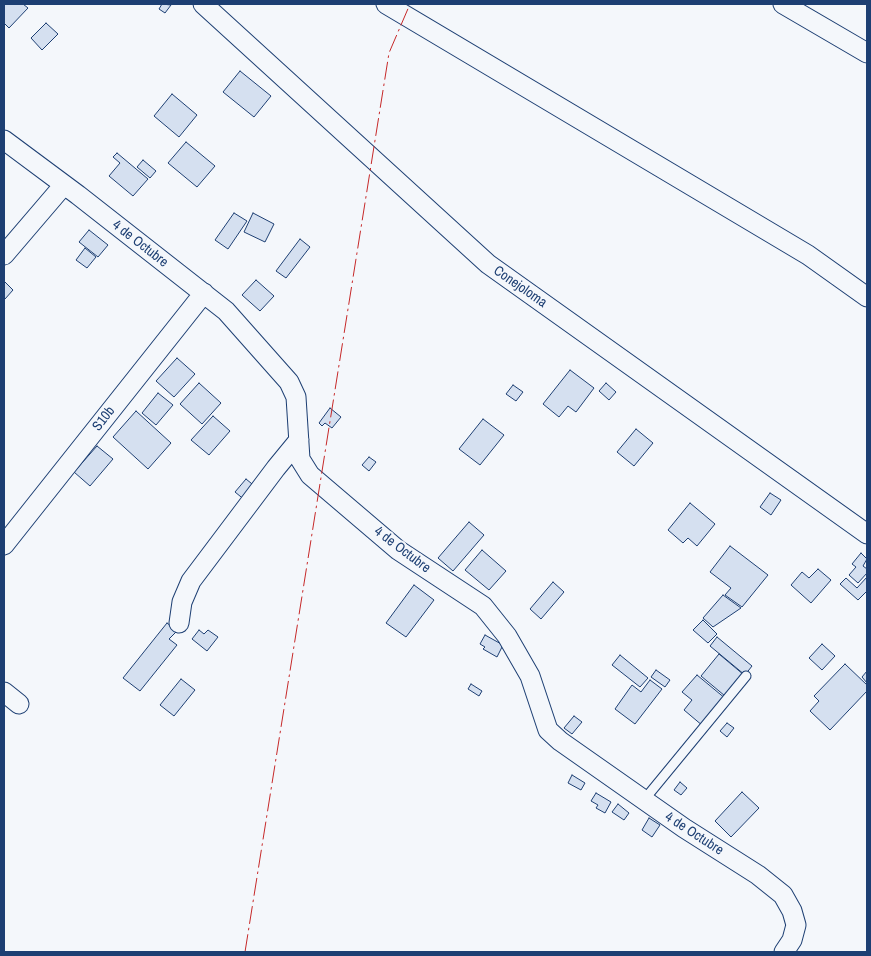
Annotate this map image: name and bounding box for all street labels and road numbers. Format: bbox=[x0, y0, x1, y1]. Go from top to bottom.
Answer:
street label: 4 de Octubre bbox=[109, 217, 171, 271]
street label: Conejoloma bbox=[490, 263, 550, 311]
street label: S10b bbox=[89, 403, 119, 435]
street label: 4 de Octubre bbox=[370, 523, 434, 577]
street label: 4 de Octubre bbox=[662, 809, 726, 859]

